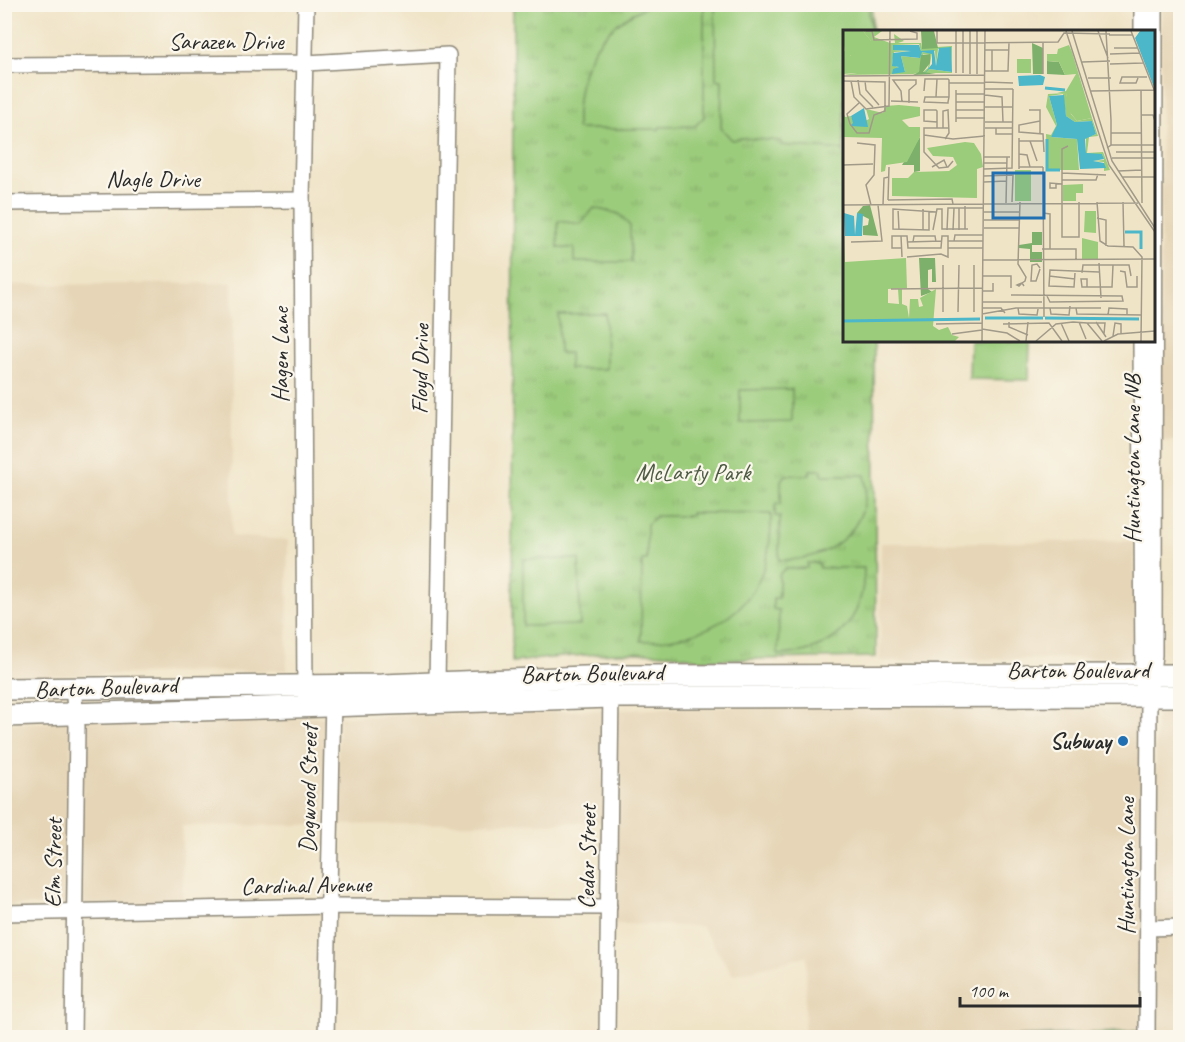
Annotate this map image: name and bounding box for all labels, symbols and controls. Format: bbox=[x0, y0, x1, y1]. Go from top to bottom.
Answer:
street label: Sarazen Drive bbox=[168, 26, 286, 56]
inset map bbox=[843, 30, 1155, 342]
street label: Nagle Drive bbox=[106, 164, 202, 194]
street label: Hagen Lane bbox=[265, 305, 295, 403]
street label: Floyd Drive bbox=[404, 322, 436, 414]
street label: Huntington Lane NB bbox=[1117, 373, 1147, 543]
park label: McLarty Park bbox=[636, 457, 752, 487]
street label: Barton Boulevard bbox=[1007, 655, 1153, 685]
street label: Barton Boulevard bbox=[521, 657, 667, 689]
street label: Barton Boulevard bbox=[34, 669, 181, 704]
street label: Dogwood Street bbox=[292, 722, 324, 853]
place label: Subway bbox=[1050, 726, 1114, 756]
marker: Subway bbox=[1116, 734, 1130, 748]
street label: Huntington Lane bbox=[1111, 795, 1141, 935]
street label: Cedar Street bbox=[571, 802, 603, 909]
street label: Elm Street bbox=[37, 816, 69, 908]
street label: Cardinal Avenue bbox=[241, 869, 374, 901]
scale bar bbox=[960, 970, 1140, 1008]
text: 100 m bbox=[969, 980, 1010, 1002]

